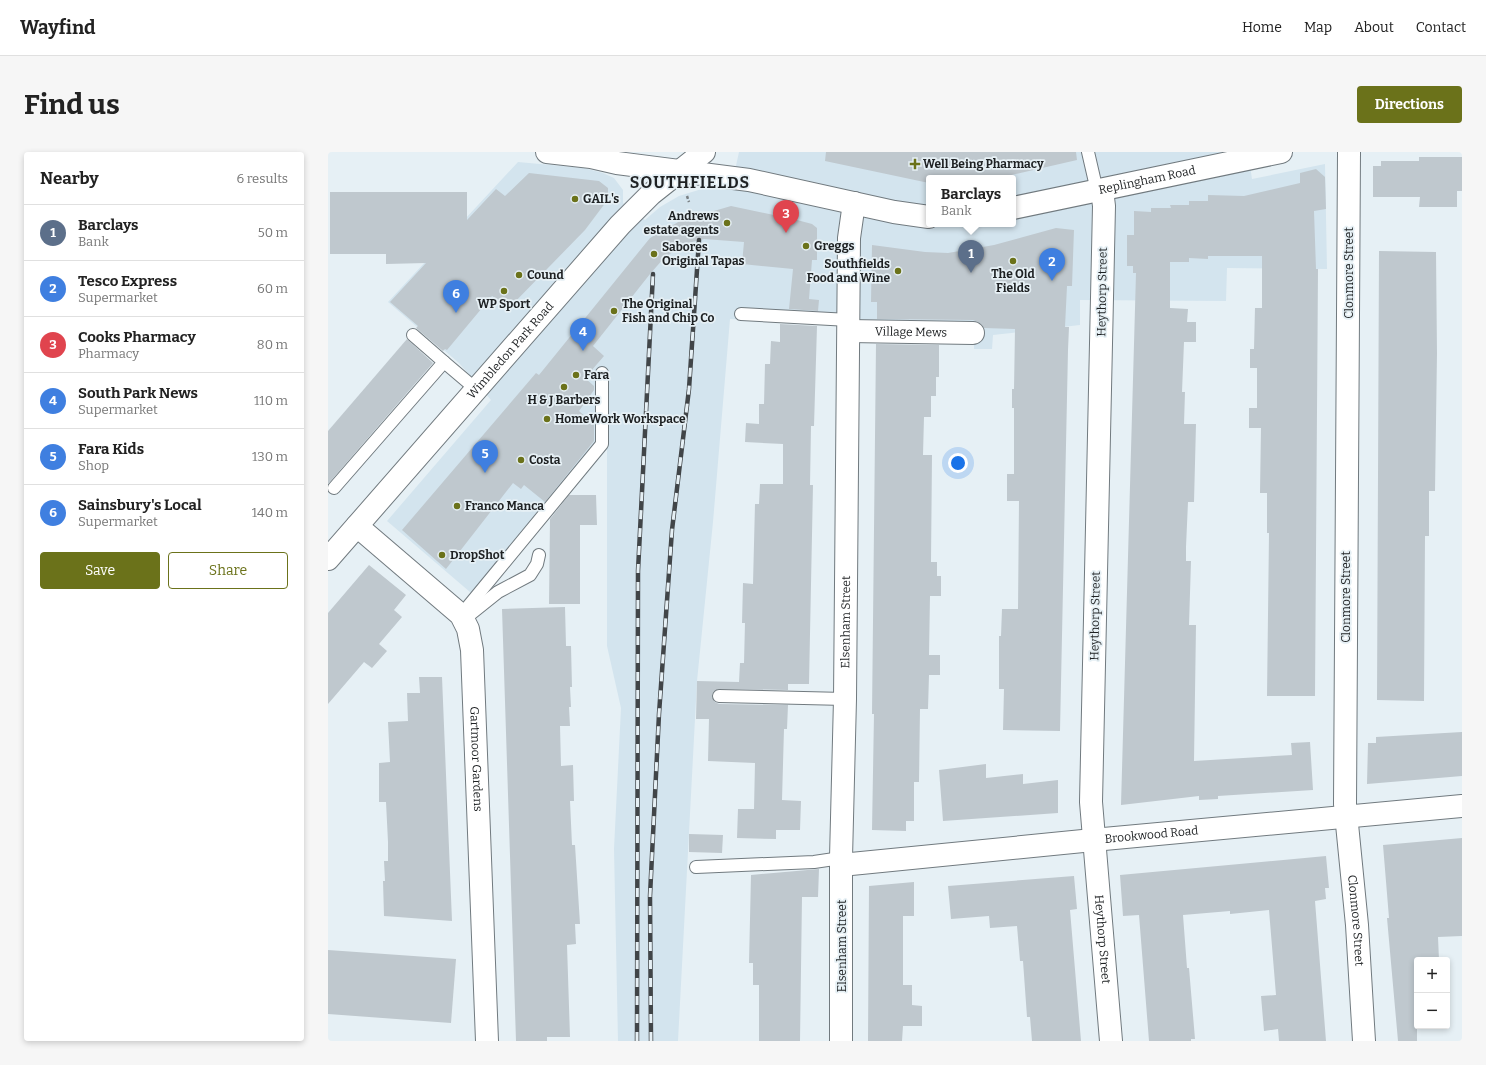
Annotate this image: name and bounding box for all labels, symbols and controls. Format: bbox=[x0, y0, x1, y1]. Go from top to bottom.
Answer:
text: Wayfind bbox=[20, 16, 96, 39]
text: Home bbox=[1242, 19, 1282, 36]
text: Map bbox=[1304, 19, 1332, 36]
text: About bbox=[1354, 19, 1394, 36]
text: Contact bbox=[1416, 19, 1466, 36]
button: Directions bbox=[1357, 86, 1462, 123]
text: Find us bbox=[24, 88, 120, 121]
place label: Well Being Pharmacy bbox=[923, 157, 1044, 171]
marker: Well Being Pharmacy bbox=[910, 159, 920, 169]
street label: Replingham Road bbox=[1097, 163, 1197, 197]
text: Nearby bbox=[40, 168, 99, 189]
text: 6 results bbox=[236, 171, 288, 186]
district label: SOUTHFIELDS bbox=[630, 173, 750, 192]
popup bbox=[926, 175, 1016, 227]
text: Barclays bbox=[941, 185, 1001, 203]
place label: GAIL's bbox=[583, 192, 619, 206]
marker: GAIL's bbox=[570, 194, 580, 204]
pin: 3 bbox=[773, 200, 799, 233]
text: Bank bbox=[941, 203, 972, 218]
place label: Andrews estate agents bbox=[644, 209, 719, 237]
text: Barclays bbox=[78, 216, 138, 234]
marker: Andrews estate agents bbox=[722, 218, 732, 228]
text: 1 bbox=[50, 225, 56, 240]
text: 50 m bbox=[258, 225, 288, 240]
street label: Clonmore Street bbox=[1342, 227, 1356, 319]
text: Bank bbox=[78, 234, 109, 249]
place label: Greggs bbox=[814, 239, 854, 253]
place label: Sabores Original Tapas bbox=[662, 240, 745, 268]
pin: 1 bbox=[958, 240, 984, 273]
marker: Greggs bbox=[801, 241, 811, 251]
street label: Heythorp Street bbox=[1094, 247, 1110, 337]
pin: 2 bbox=[1039, 248, 1065, 281]
marker: Sabores Original Tapas bbox=[649, 249, 659, 259]
marker: The Old Fields bbox=[1008, 256, 1018, 266]
place label: Southfields Food and Wine bbox=[807, 257, 890, 285]
marker: Southfields Food and Wine bbox=[893, 266, 903, 276]
place label: The Old Fields bbox=[991, 267, 1035, 295]
place label: Cound bbox=[527, 268, 565, 282]
marker: Cound bbox=[514, 270, 524, 280]
text: Tesco Express bbox=[78, 272, 177, 290]
pin: 6 bbox=[443, 280, 469, 313]
text: 2 bbox=[49, 281, 57, 296]
text: 60 m bbox=[257, 281, 288, 296]
marker: WP Sport bbox=[499, 286, 509, 296]
text: Supermarket bbox=[78, 290, 158, 305]
place label: WP Sport bbox=[477, 297, 531, 311]
place label: The Original Fish and Chip Co bbox=[622, 297, 714, 325]
street label: Wimbledon Park Road bbox=[464, 299, 556, 402]
marker: The Original Fish and Chip Co bbox=[609, 306, 619, 316]
pin: 4 bbox=[570, 318, 596, 351]
street label: Village Mews bbox=[875, 324, 947, 340]
text: Cooks Pharmacy bbox=[78, 328, 196, 346]
text: 3 bbox=[49, 337, 57, 352]
text: 80 m bbox=[257, 337, 288, 352]
text: Pharmacy bbox=[78, 346, 139, 361]
place label: Fara bbox=[584, 368, 609, 382]
marker: Fara bbox=[571, 370, 581, 380]
marker: H & J Barbers bbox=[559, 382, 569, 392]
text: South Park News bbox=[78, 384, 198, 402]
text: 4 bbox=[49, 393, 57, 408]
text: 110 m bbox=[254, 393, 288, 408]
place label: H & J Barbers bbox=[528, 393, 601, 407]
text: Supermarket bbox=[78, 402, 158, 417]
place label: HomeWork Workspace bbox=[555, 412, 686, 426]
marker: HomeWork Workspace bbox=[542, 414, 552, 424]
text: Fara Kids bbox=[78, 440, 144, 458]
pin: 5 bbox=[472, 440, 498, 473]
text: 5 bbox=[49, 449, 57, 464]
text: 130 m bbox=[252, 449, 288, 464]
place label: Costa bbox=[529, 453, 561, 467]
your location bbox=[948, 453, 968, 473]
marker: Costa bbox=[516, 455, 526, 465]
text: Shop bbox=[78, 458, 109, 473]
text: Sainsbury's Local bbox=[78, 496, 202, 514]
place label: Franco Manca bbox=[465, 499, 544, 513]
marker: Franco Manca bbox=[452, 501, 462, 511]
text: 6 bbox=[49, 505, 57, 520]
text: 140 m bbox=[252, 505, 288, 520]
text: Supermarket bbox=[78, 514, 158, 529]
place label: DropShot bbox=[450, 548, 505, 562]
marker: DropShot bbox=[437, 550, 447, 560]
street label: Clonmore Street bbox=[1339, 551, 1353, 643]
button: Save bbox=[40, 552, 160, 589]
button: Share bbox=[168, 552, 288, 589]
street label: Heythorp Street bbox=[1087, 571, 1103, 661]
street label: Elsenham Street bbox=[838, 575, 853, 668]
street label: Gartmoor Gardens bbox=[467, 706, 485, 812]
street label: Brookwood Road bbox=[1104, 823, 1199, 846]
street label: Clonmore Street bbox=[1345, 874, 1367, 967]
street label: Heythorp Street bbox=[1092, 894, 1113, 985]
street label: Elsenham Street bbox=[835, 899, 849, 992]
map controls bbox=[1414, 957, 1450, 1029]
button: + bbox=[1414, 957, 1450, 993]
button: − bbox=[1414, 993, 1450, 1029]

